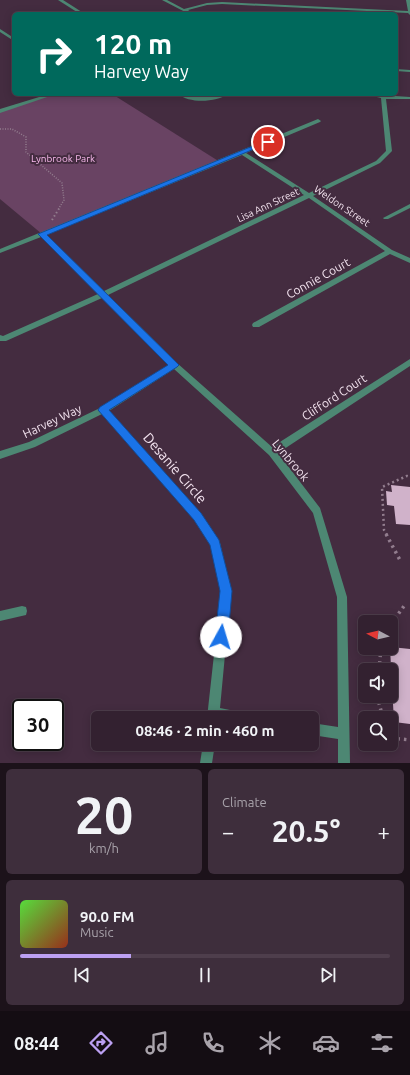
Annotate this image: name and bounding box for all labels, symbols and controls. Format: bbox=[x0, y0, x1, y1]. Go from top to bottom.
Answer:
icon: right bbox=[28, 28, 80, 80]
text: 120 m bbox=[94, 28, 172, 59]
text: Harvey Way bbox=[94, 61, 189, 81]
pin bbox=[251, 125, 285, 159]
icon: arrive bbox=[257, 131, 279, 153]
park label: Lynbrook Park bbox=[31, 153, 95, 164]
street label: Weldon Street bbox=[312, 183, 372, 229]
street label: Lisa Ann Street bbox=[235, 186, 301, 224]
street label: Connie Court bbox=[284, 255, 352, 301]
street label: Clifford Court bbox=[299, 371, 369, 423]
street label: Harvey Way bbox=[21, 402, 84, 440]
street label: Desanie Circle bbox=[140, 429, 210, 507]
street label: Lynbrook bbox=[270, 437, 312, 483]
north arrow bbox=[358, 615, 398, 655]
map controls bbox=[358, 615, 398, 751]
position arrow bbox=[200, 616, 242, 658]
button: sound bbox=[358, 663, 398, 703]
speed limit sign: 30 bbox=[12, 699, 64, 751]
button: search bbox=[358, 711, 398, 751]
text: 08:46 · 2 min · 460 m bbox=[136, 722, 274, 739]
text: 20 bbox=[75, 786, 133, 844]
text: Climate bbox=[222, 795, 267, 809]
text: 20.5° bbox=[272, 814, 340, 848]
text: − bbox=[222, 819, 234, 844]
text: + bbox=[378, 819, 390, 844]
text: km/h bbox=[89, 841, 119, 855]
text: 90.0 FM bbox=[80, 908, 134, 925]
text: Music bbox=[80, 925, 114, 939]
icon: previous bbox=[71, 964, 93, 986]
icon: pause bbox=[194, 964, 216, 986]
icon: next bbox=[317, 964, 339, 986]
icon: directions bbox=[87, 1029, 115, 1057]
icon: music bbox=[143, 1029, 171, 1057]
icon: phone bbox=[199, 1029, 227, 1057]
icon: climate bbox=[256, 1029, 284, 1057]
icon: car bbox=[312, 1029, 340, 1057]
icon: filters bbox=[368, 1029, 396, 1057]
text: 08:44 bbox=[14, 1033, 59, 1053]

